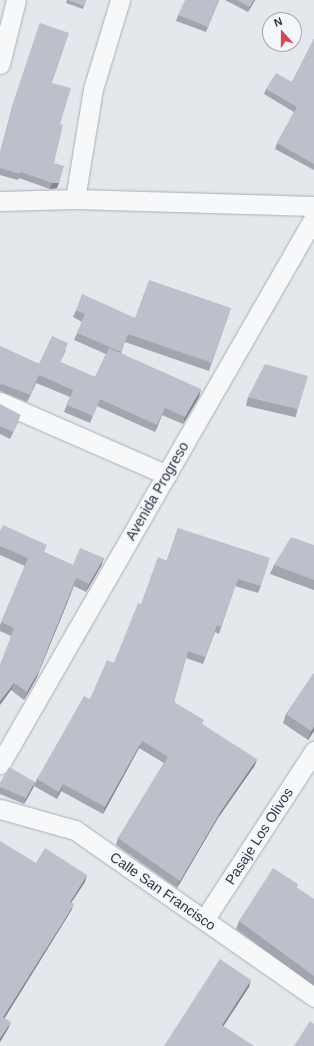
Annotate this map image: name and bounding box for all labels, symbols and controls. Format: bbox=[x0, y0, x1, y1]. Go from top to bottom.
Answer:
north arrow bbox=[262, 12, 302, 52]
text: N bbox=[272, 15, 284, 29]
street label: Avenida Progreso bbox=[122, 439, 192, 543]
street label: Pasaje Los Olivos bbox=[221, 784, 297, 888]
street label: Calle San Francisco bbox=[107, 848, 219, 934]

